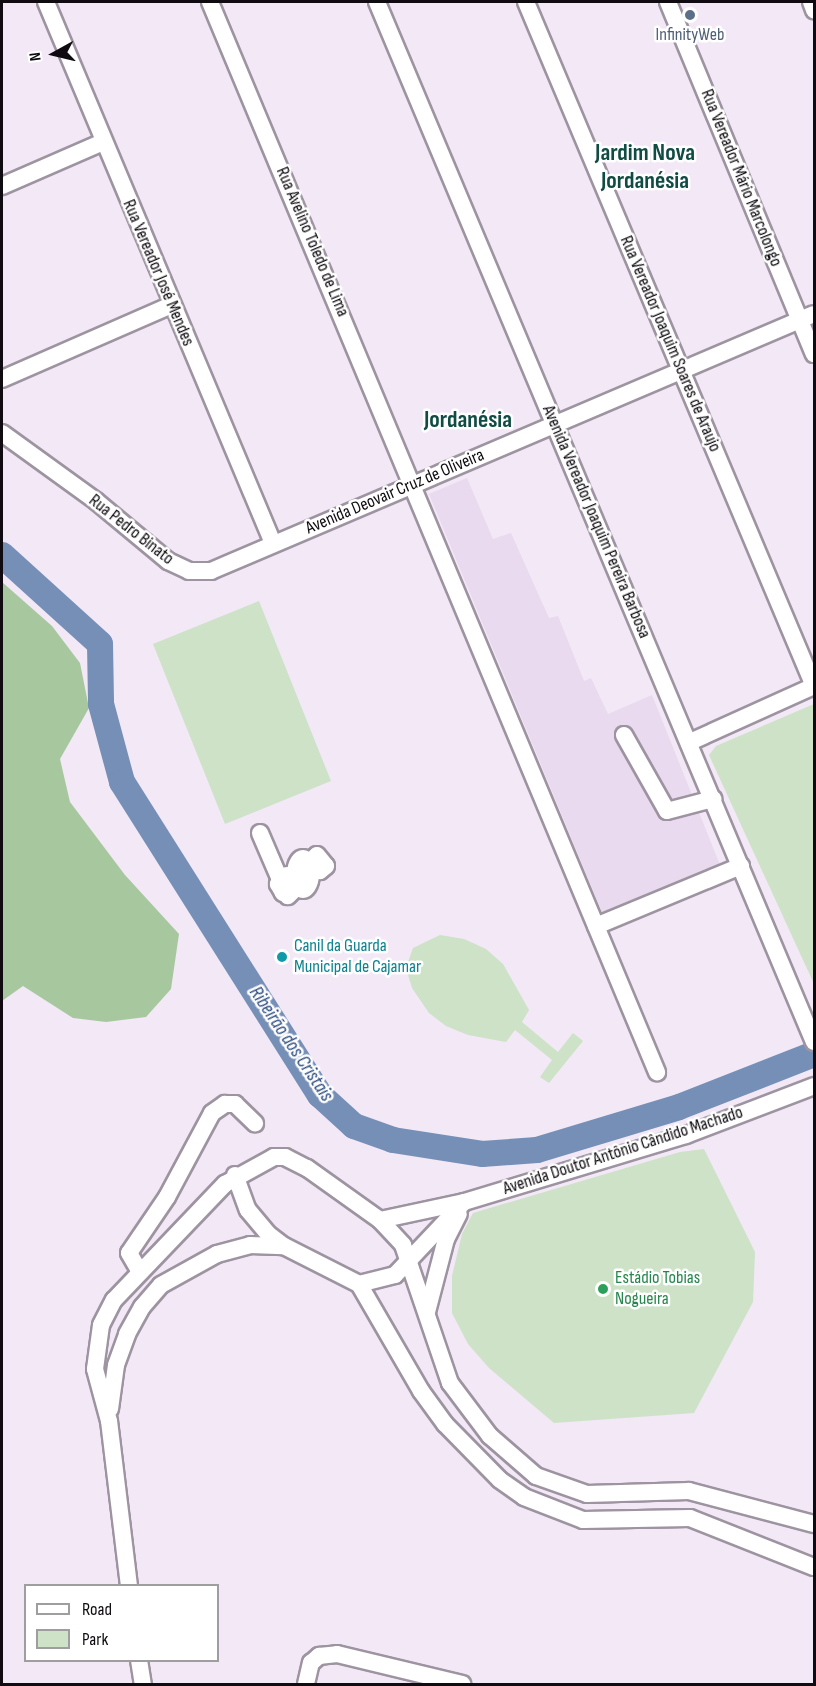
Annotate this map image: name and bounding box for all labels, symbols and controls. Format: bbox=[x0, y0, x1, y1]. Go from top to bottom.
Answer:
marker: InfinityWeb bbox=[683, 8, 697, 22]
north arrow bbox=[24, 24, 84, 84]
place label: InfinityWeb bbox=[656, 24, 724, 46]
text: N bbox=[26, 51, 46, 62]
street label: Rua Vereador Mário Marcolongo bbox=[696, 86, 786, 270]
district label: Jardim Nova Jordanésia bbox=[595, 139, 695, 195]
street label: Rua Avelino Toledo de Lima bbox=[271, 164, 353, 320]
street label: Rua Vereador José Mendes bbox=[117, 197, 199, 349]
street label: Rua Vereador Joaquim Soares de Araujo bbox=[615, 233, 725, 455]
street label: Avenida Vereador Joaquim Pereira Barbosa bbox=[537, 402, 655, 642]
district label: Jordanésia bbox=[424, 406, 512, 434]
street label: Avenida Deovair Cruz de Oliveira bbox=[303, 445, 487, 539]
street label: Rua Pedro Binato bbox=[84, 490, 178, 570]
place label: Canil da Guarda Municipal de Cajamar bbox=[294, 936, 421, 978]
marker: Canil da Guarda Municipal de Cajamar bbox=[275, 950, 289, 964]
water label: Ribeirão dos Cristais bbox=[244, 982, 338, 1106]
street label: Avenida Doutor Antônio Cândido Machado bbox=[500, 1102, 746, 1200]
place label: Estádio Tobias Nogueira bbox=[615, 1268, 700, 1310]
marker: Estádio Tobias Nogueira bbox=[596, 1282, 610, 1296]
legend bbox=[24, 1584, 219, 1662]
text: Road bbox=[82, 1599, 112, 1620]
text: Park bbox=[82, 1629, 108, 1650]

